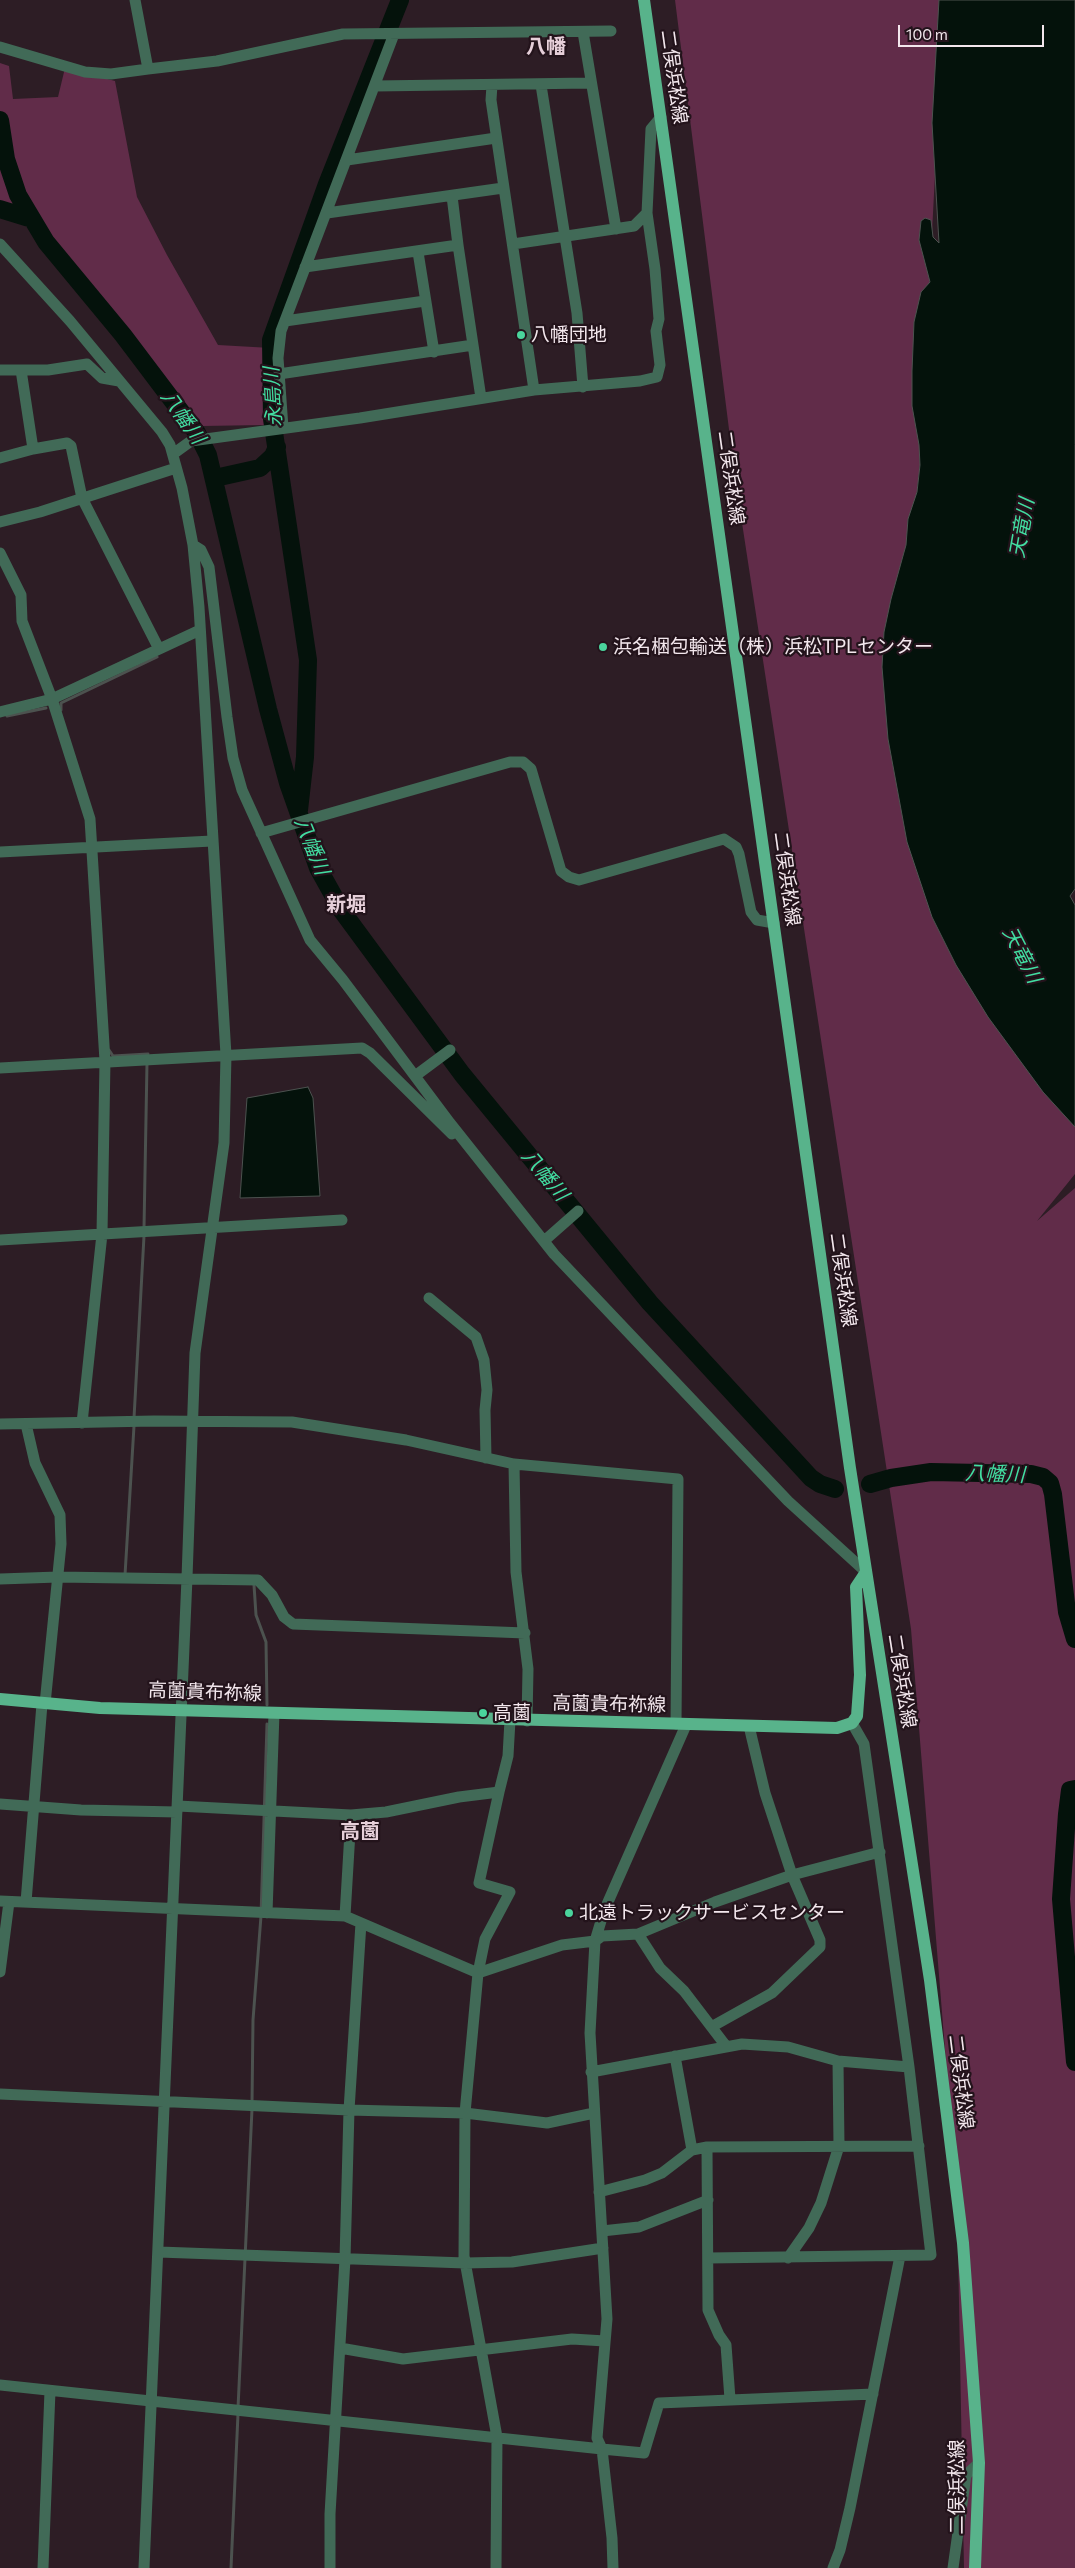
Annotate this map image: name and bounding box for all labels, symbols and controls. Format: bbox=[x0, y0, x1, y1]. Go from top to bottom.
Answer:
scale bar bbox=[900, 15, 1046, 47]
text: 100 m bbox=[906, 25, 948, 43]
street label: 二俣浜松線 bbox=[656, 28, 692, 126]
district label: 八幡 bbox=[526, 34, 566, 58]
place label: 八幡団地 bbox=[531, 324, 607, 346]
marker: 八幡団地 bbox=[515, 329, 527, 341]
water label: 永島川 bbox=[259, 366, 287, 428]
water label: 八幡川 bbox=[156, 386, 210, 448]
street label: 二俣浜松線 bbox=[713, 429, 749, 527]
water label: 天竜川 bbox=[1005, 496, 1039, 560]
place label: 浜名梱包輸送（株）浜松TPLセンター bbox=[613, 636, 933, 658]
marker: 浜名梱包輸送（株）浜松TPLセンター bbox=[597, 641, 609, 653]
water label: 八幡川 bbox=[290, 814, 334, 878]
street label: 二俣浜松線 bbox=[769, 830, 805, 928]
district label: 新堀 bbox=[326, 892, 366, 916]
water label: 天竜川 bbox=[998, 923, 1046, 987]
water label: 八幡川 bbox=[517, 1144, 573, 1206]
street label: 二俣浜松線 bbox=[825, 1231, 861, 1329]
water label: 八幡川 bbox=[965, 1461, 1025, 1487]
street label: 二俣浜松線 bbox=[883, 1632, 921, 1730]
street label: 高薗貴布祢線 bbox=[148, 1679, 262, 1705]
street label: 高薗貴布祢線 bbox=[552, 1692, 666, 1716]
place label: 高薗 bbox=[493, 1702, 531, 1724]
marker: 高薗 bbox=[477, 1707, 489, 1719]
district label: 高薗 bbox=[340, 1819, 380, 1843]
place label: 北遠トラックサービスセンター bbox=[579, 1902, 845, 1924]
marker: 北遠トラックサービスセンター bbox=[563, 1907, 575, 1919]
street label: 二俣浜松線 bbox=[944, 2033, 978, 2131]
street label: 二俣浜松線 bbox=[946, 2440, 968, 2534]

